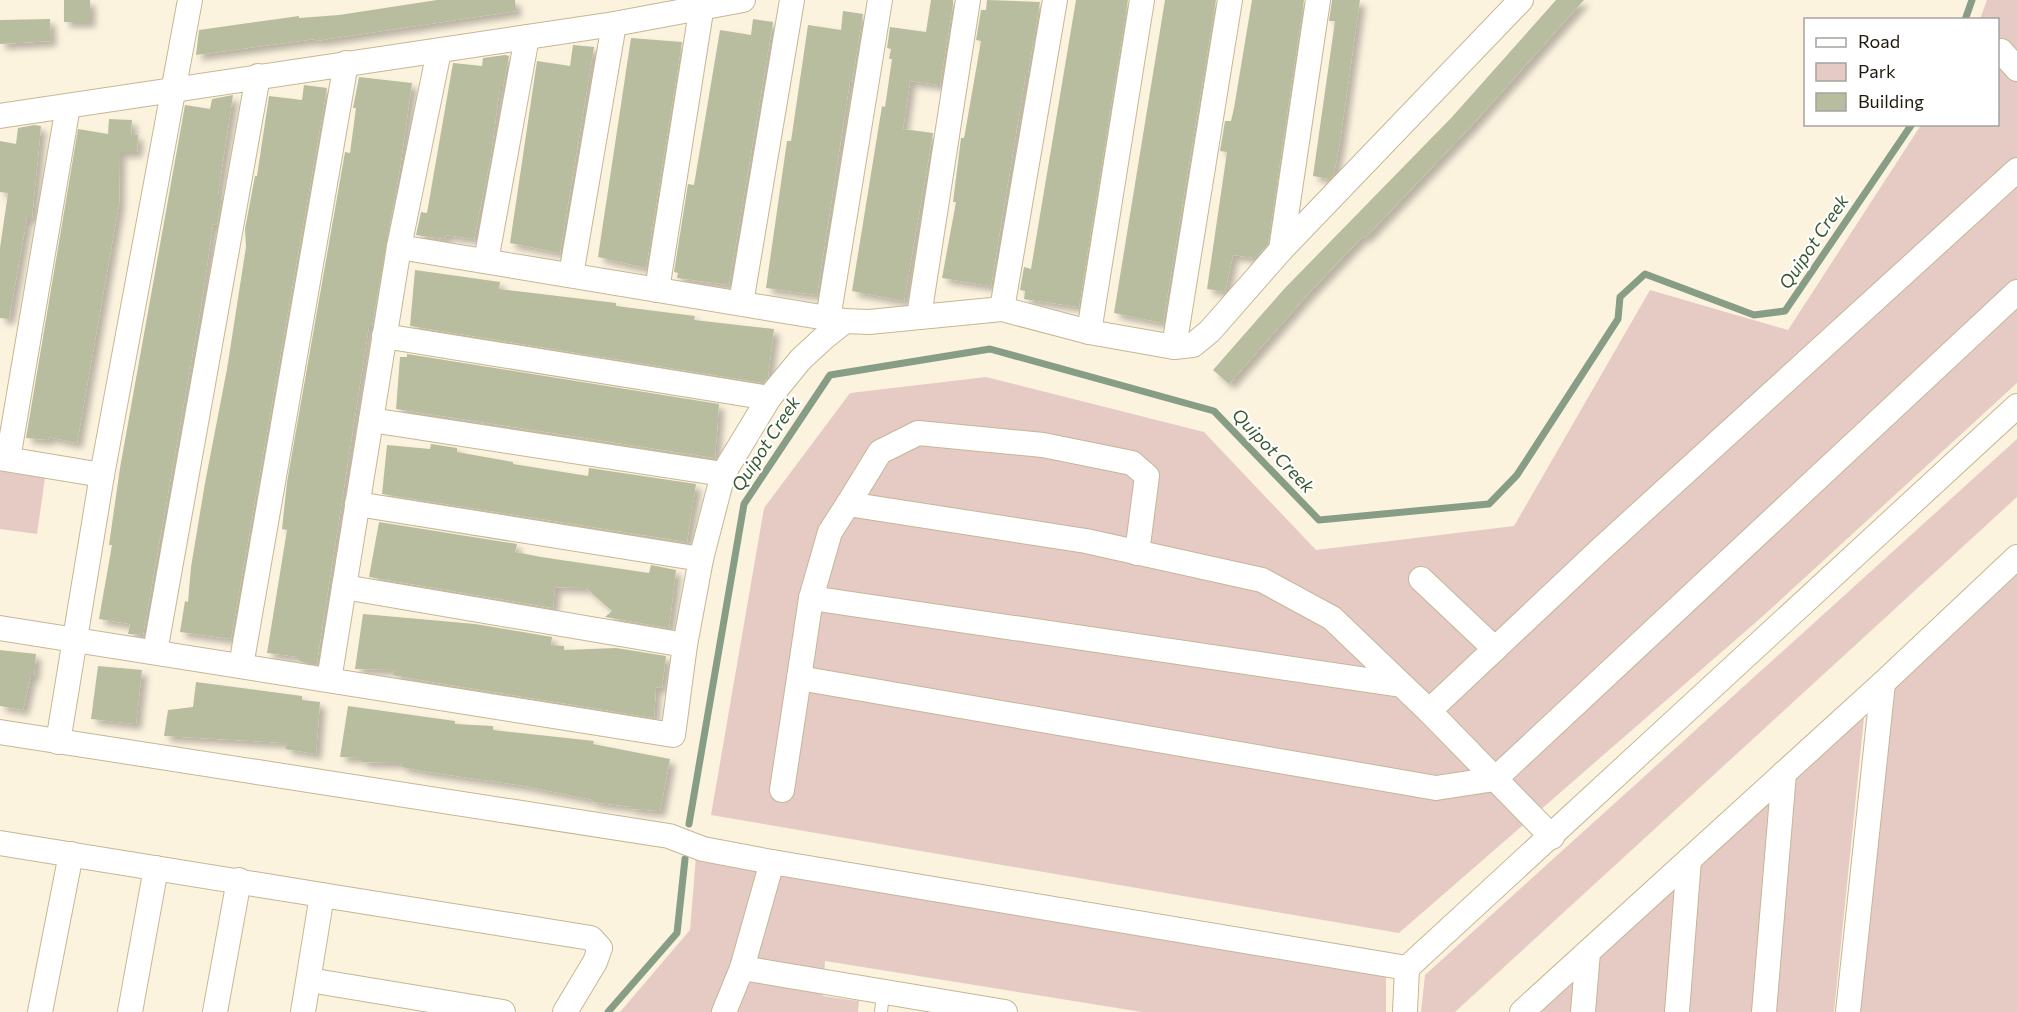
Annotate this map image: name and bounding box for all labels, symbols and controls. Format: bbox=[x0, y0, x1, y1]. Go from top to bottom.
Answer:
legend bbox=[1804, 18, 1999, 126]
text: Road bbox=[1858, 30, 1900, 52]
text: Park bbox=[1858, 60, 1896, 82]
text: Building bbox=[1858, 90, 1924, 112]
water label: Quipot Creek bbox=[1773, 189, 1854, 293]
water label: Quipot Creek bbox=[726, 391, 805, 495]
water label: Quipot Creek bbox=[1228, 403, 1320, 498]

